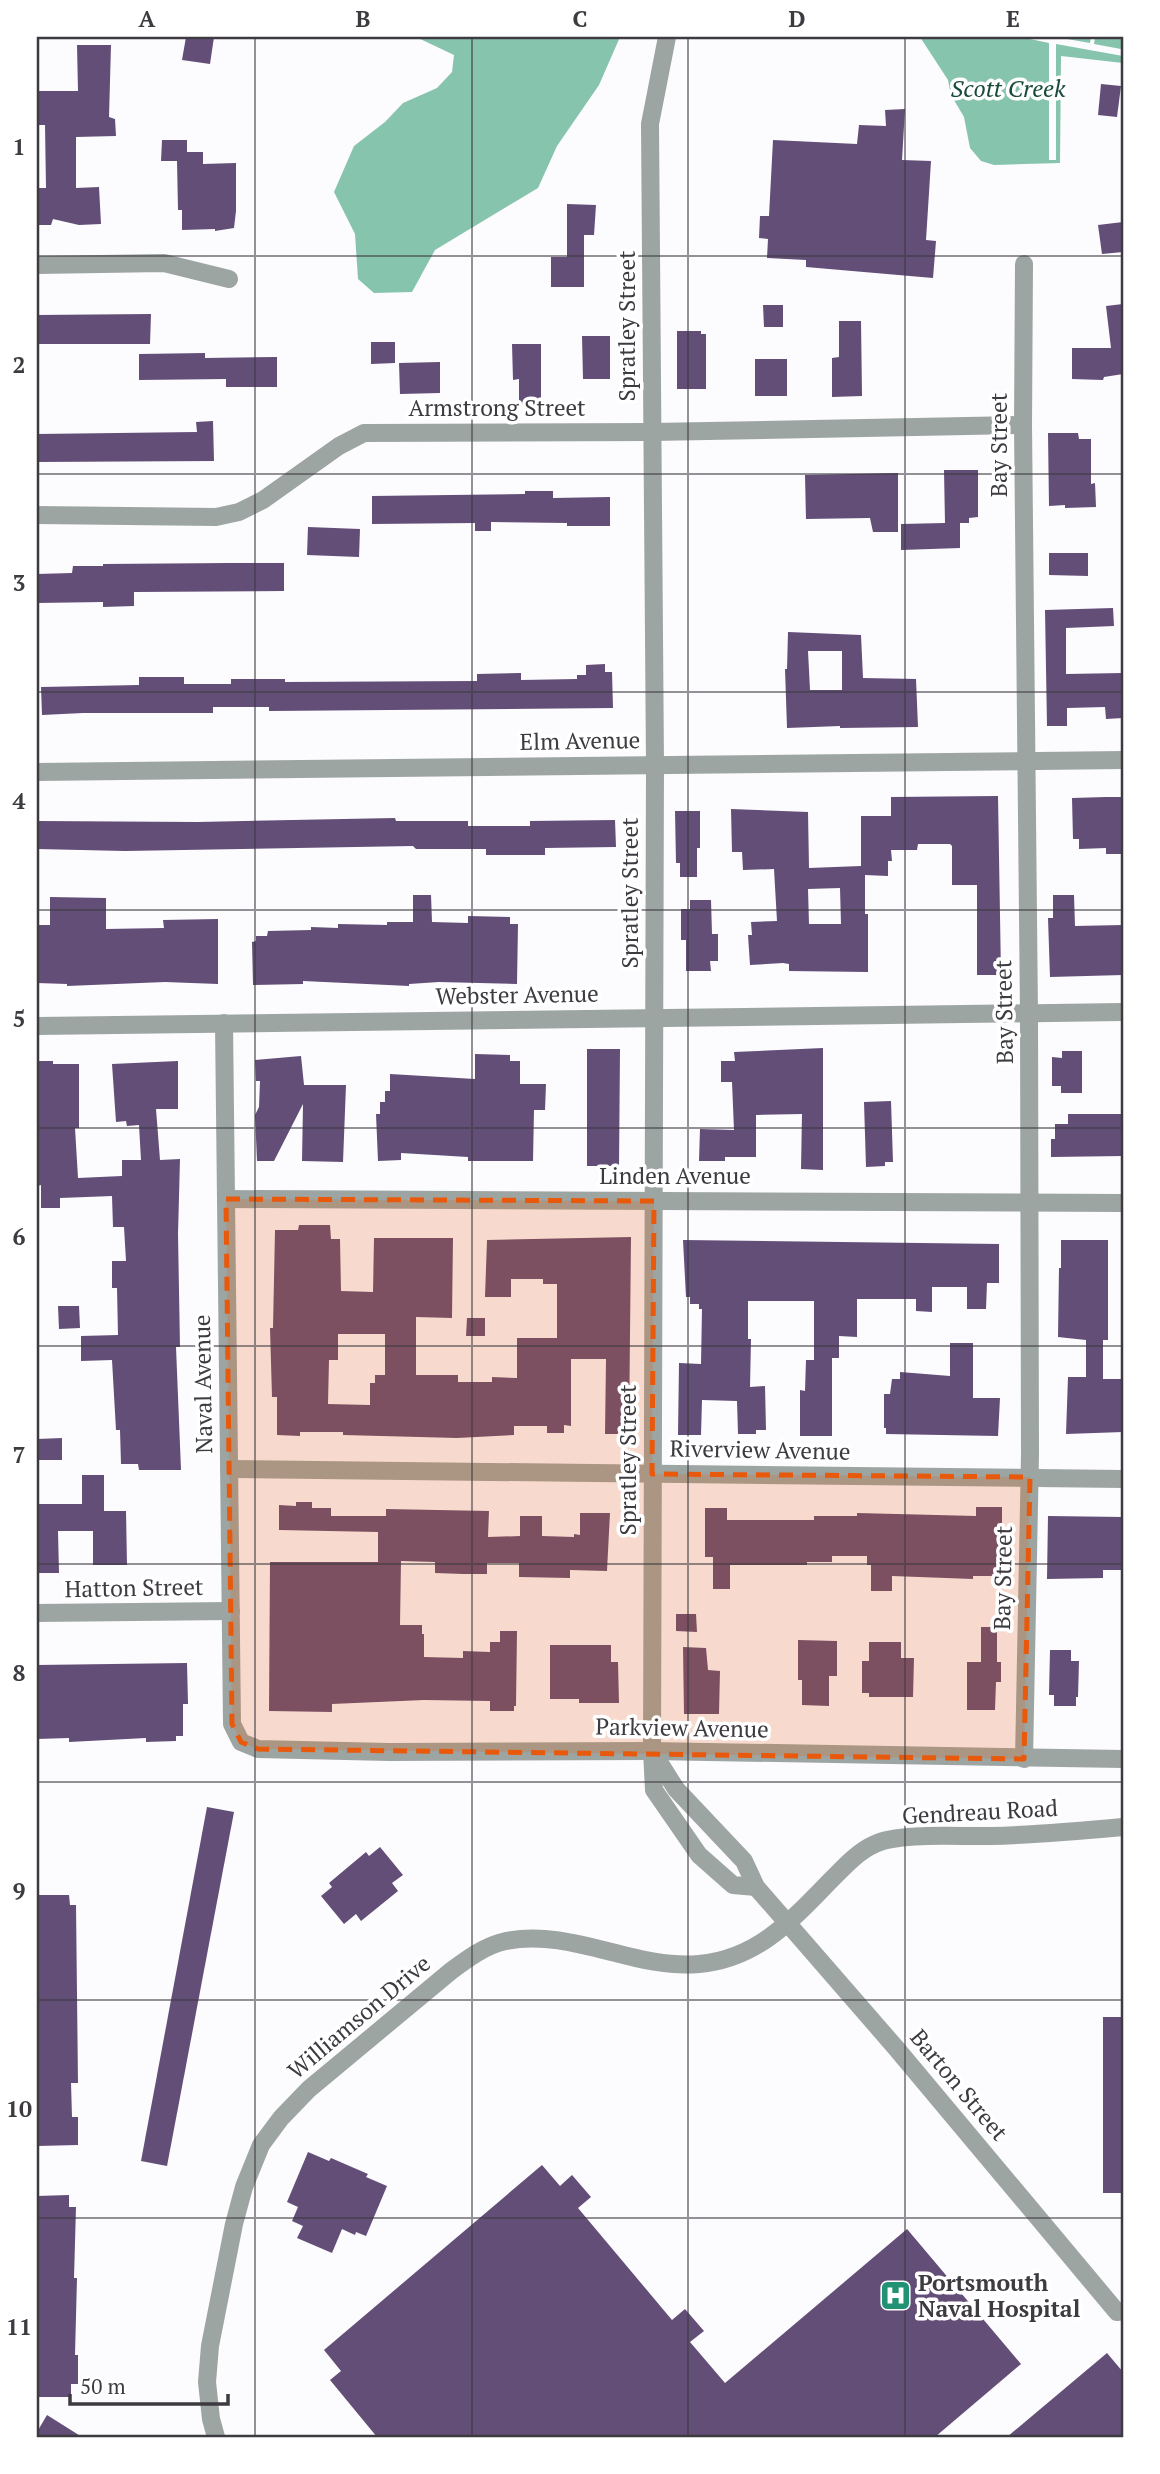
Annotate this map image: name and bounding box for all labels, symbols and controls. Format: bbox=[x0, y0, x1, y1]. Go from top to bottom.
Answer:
text: A bbox=[139, 3, 156, 34]
text: B bbox=[356, 3, 371, 34]
text: C bbox=[573, 3, 588, 34]
text: D bbox=[789, 3, 806, 34]
text: E bbox=[1006, 3, 1020, 34]
water label: Scott Creek bbox=[951, 72, 1066, 104]
text: 1 bbox=[13, 131, 26, 162]
street label: Spratley Street bbox=[611, 250, 642, 401]
text: 2 bbox=[13, 349, 26, 380]
street label: Armstrong Street bbox=[408, 392, 586, 423]
street label: Bay Street bbox=[983, 392, 1014, 497]
text: 3 bbox=[13, 567, 26, 598]
street label: Elm Avenue bbox=[519, 724, 641, 757]
text: 4 bbox=[13, 785, 26, 816]
street label: Spratley Street bbox=[614, 817, 645, 968]
street label: Bay Street bbox=[987, 959, 1020, 1064]
street label: Webster Avenue bbox=[435, 978, 599, 1011]
text: 5 bbox=[13, 1003, 26, 1034]
street label: Linden Avenue bbox=[599, 1160, 751, 1191]
text: 6 bbox=[13, 1221, 26, 1252]
street label: Naval Avenue bbox=[186, 1314, 219, 1454]
street label: Spratley Street bbox=[612, 1384, 643, 1535]
street label: Riverview Avenue bbox=[669, 1432, 851, 1467]
text: 7 bbox=[13, 1439, 26, 1470]
street label: Bay Street bbox=[986, 1525, 1019, 1630]
street label: Hatton Street bbox=[64, 1571, 204, 1604]
text: 8 bbox=[13, 1657, 26, 1688]
street label: Parkview Avenue bbox=[595, 1710, 769, 1745]
street label: Gendreau Road bbox=[901, 1792, 1059, 1831]
text: 9 bbox=[13, 1875, 26, 1906]
street label: Williamson Drive bbox=[281, 1948, 437, 2086]
street label: Barton Street bbox=[904, 2022, 1015, 2147]
text: 10 bbox=[6, 2093, 32, 2124]
place label: Portsmouth Naval Hospital bbox=[918, 2267, 1081, 2324]
hospital icon: Portsmouth Naval Hospital bbox=[878, 2279, 912, 2313]
text: 11 bbox=[6, 2311, 32, 2342]
scale bar bbox=[70, 2362, 228, 2406]
text: 50 m bbox=[80, 2372, 126, 2400]

